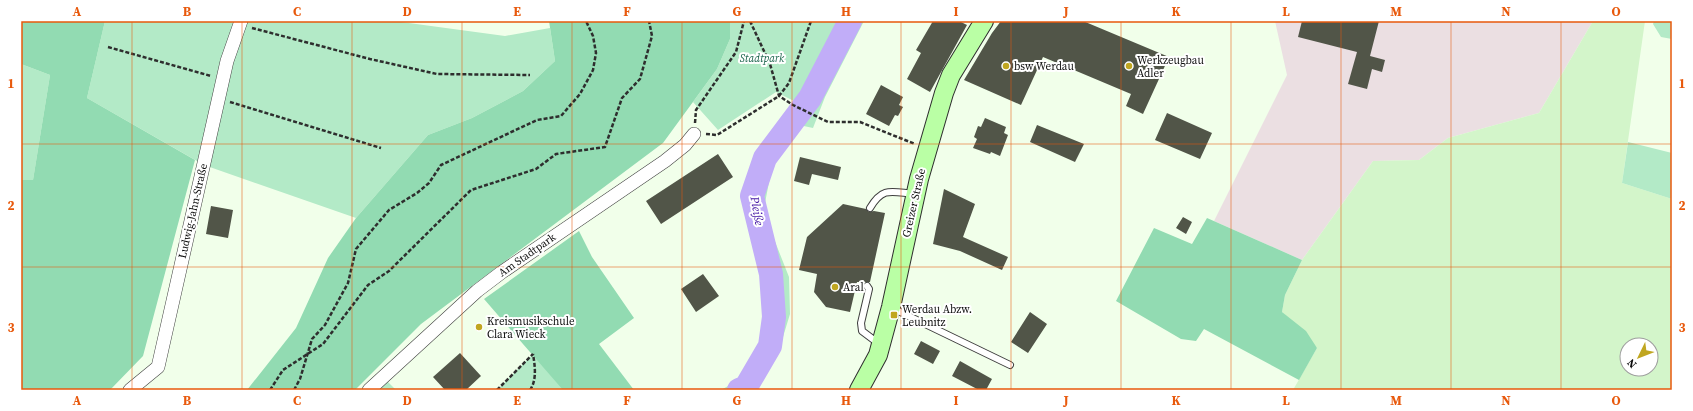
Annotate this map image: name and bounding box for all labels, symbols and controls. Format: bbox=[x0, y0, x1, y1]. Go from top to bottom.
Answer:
text: A bbox=[73, 3, 82, 20]
text: B bbox=[183, 3, 192, 20]
text: C bbox=[293, 3, 301, 20]
text: D bbox=[402, 3, 412, 20]
text: E bbox=[513, 3, 521, 20]
text: F bbox=[623, 3, 631, 20]
text: G bbox=[733, 3, 742, 20]
text: H bbox=[841, 3, 851, 20]
text: I bbox=[953, 3, 959, 20]
text: J bbox=[1062, 3, 1069, 20]
text: K bbox=[1171, 3, 1181, 20]
text: L bbox=[1282, 3, 1290, 20]
text: M bbox=[1390, 3, 1402, 20]
text: N bbox=[1501, 3, 1511, 20]
text: O bbox=[1611, 3, 1621, 20]
park label: Stadtpark bbox=[740, 51, 785, 66]
place label: Werkzeugbau Adler bbox=[1137, 53, 1204, 81]
place label: bsw Werdau bbox=[1014, 59, 1074, 74]
marker: bsw Werdau bbox=[1001, 61, 1011, 71]
marker: Werkzeugbau Adler bbox=[1124, 61, 1134, 71]
text: 1 bbox=[7, 75, 15, 92]
text: 1 bbox=[1678, 75, 1686, 92]
street label: Ludwig-Jahn-Straße bbox=[175, 162, 211, 260]
street label: Greizer Straße bbox=[899, 167, 929, 239]
water label: Pleiße bbox=[746, 194, 767, 227]
text: 2 bbox=[7, 197, 15, 214]
text: 2 bbox=[1678, 197, 1686, 214]
street label: Am Stadtpark bbox=[495, 229, 559, 280]
place label: Aral bbox=[843, 280, 864, 295]
marker: Aral bbox=[830, 282, 840, 292]
place label: Werdau Abzw. Leubnitz bbox=[902, 302, 972, 330]
marker: Werdau Abzw. Leubnitz bbox=[889, 310, 899, 320]
place label: Kreismusikschule Clara Wieck bbox=[487, 314, 575, 342]
text: 3 bbox=[7, 319, 15, 336]
text: 3 bbox=[1678, 319, 1686, 336]
marker: Kreismusikschule Clara Wieck bbox=[474, 322, 484, 332]
north arrow bbox=[1619, 337, 1659, 377]
text: N bbox=[1624, 355, 1640, 372]
text: A bbox=[73, 392, 82, 409]
text: B bbox=[183, 392, 192, 409]
text: C bbox=[293, 392, 301, 409]
text: D bbox=[402, 392, 412, 409]
text: E bbox=[513, 392, 521, 409]
text: F bbox=[623, 392, 631, 409]
text: G bbox=[733, 392, 742, 409]
text: H bbox=[841, 392, 851, 409]
text: I bbox=[953, 392, 959, 409]
text: J bbox=[1062, 392, 1069, 409]
text: K bbox=[1171, 392, 1181, 409]
text: L bbox=[1282, 392, 1290, 409]
text: M bbox=[1390, 392, 1402, 409]
text: N bbox=[1501, 392, 1511, 409]
text: O bbox=[1611, 392, 1621, 409]

